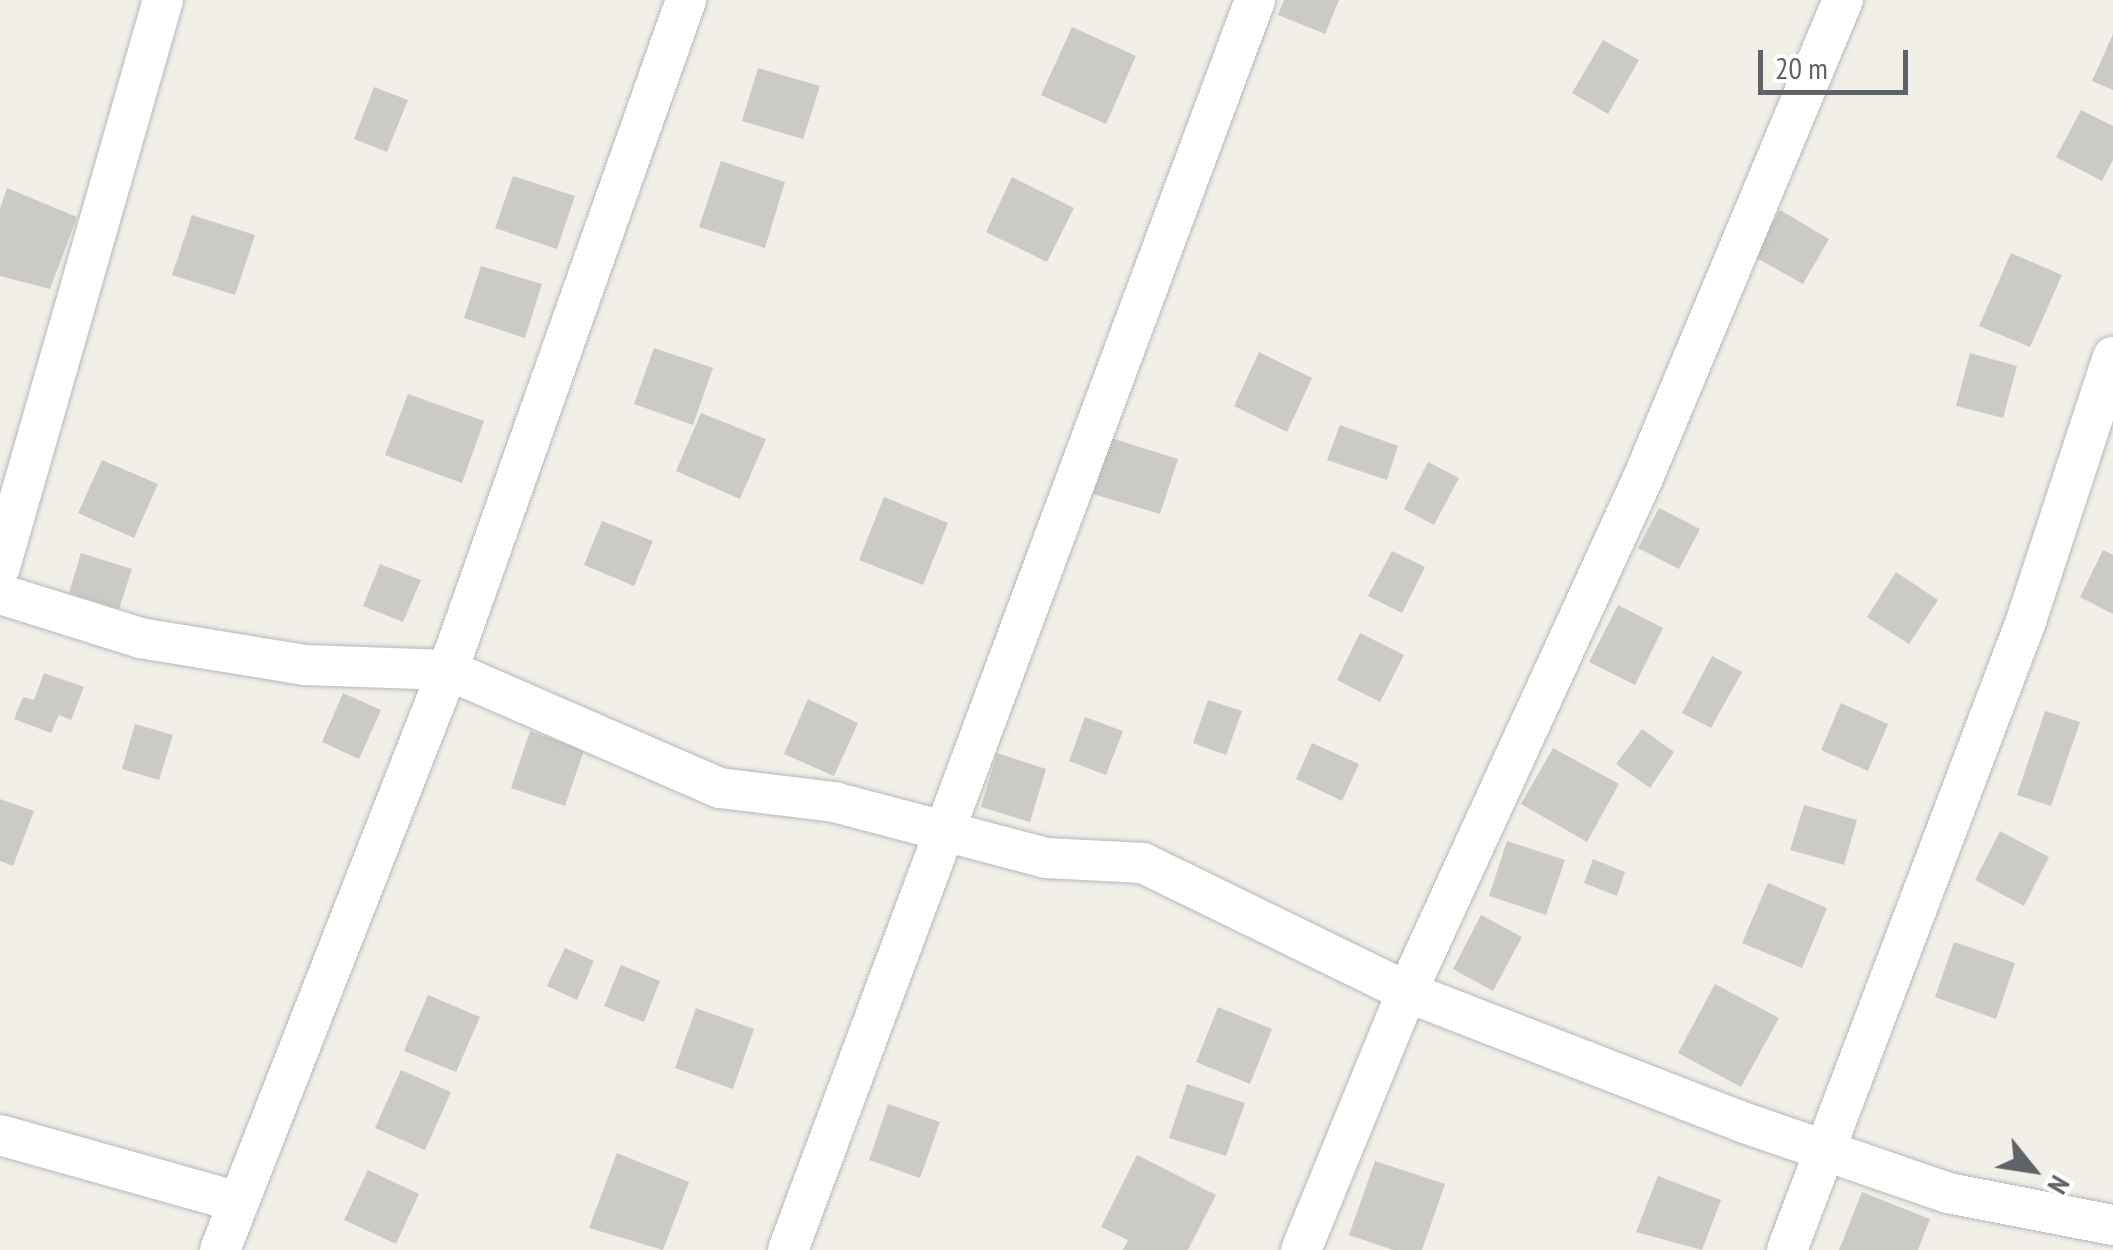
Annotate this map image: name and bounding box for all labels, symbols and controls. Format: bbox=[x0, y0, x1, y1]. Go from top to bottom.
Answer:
scale bar bbox=[1763, 30, 1913, 92]
text: 20 m bbox=[1775, 48, 1828, 87]
north arrow bbox=[1983, 1120, 2083, 1220]
text: N bbox=[2040, 1169, 2079, 1201]

